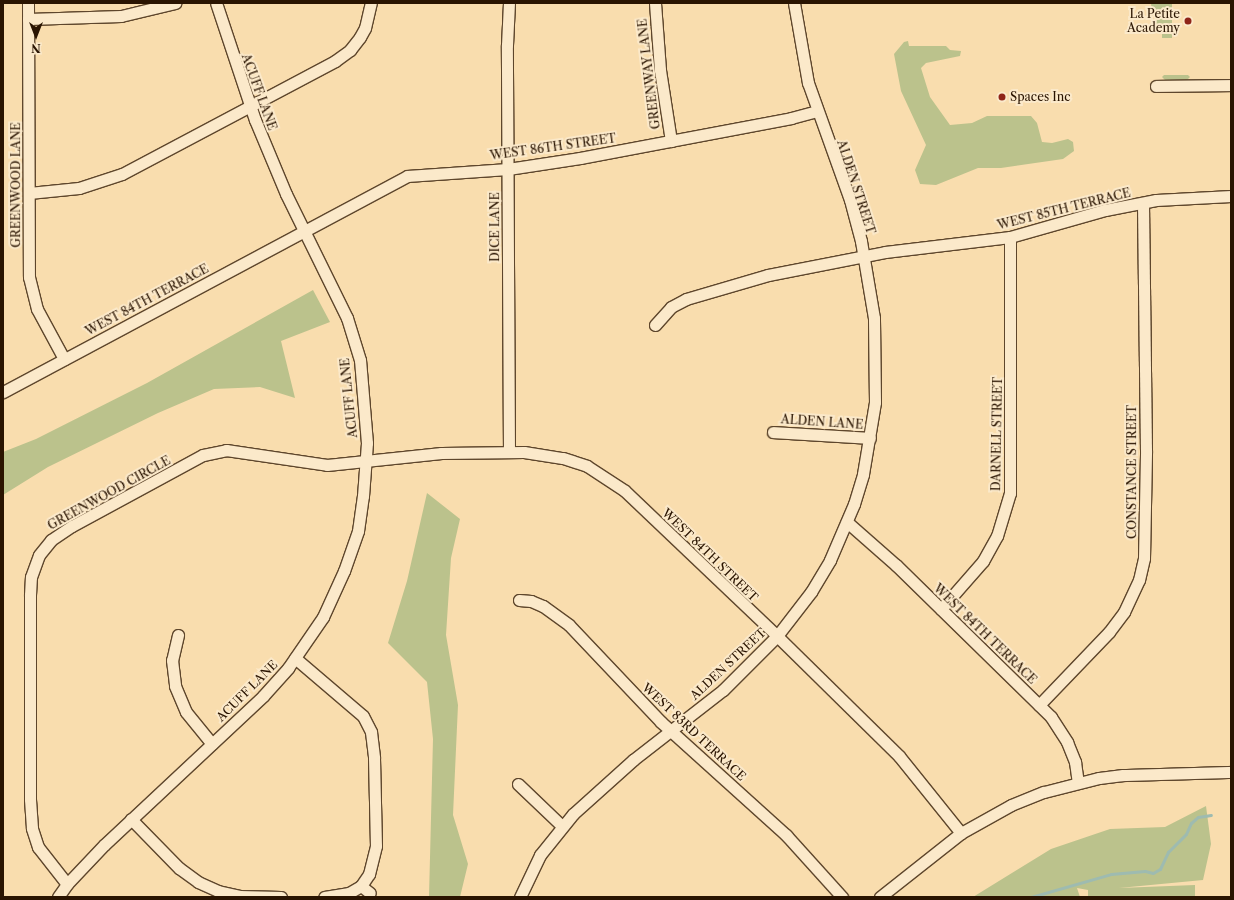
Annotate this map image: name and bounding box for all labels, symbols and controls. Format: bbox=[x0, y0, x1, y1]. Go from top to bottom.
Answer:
place label: La Petite Academy bbox=[1127, 7, 1180, 35]
north arrow bbox=[16, 16, 56, 56]
marker: La Petite Academy bbox=[1183, 16, 1193, 26]
street label: GREENWAY LANE bbox=[635, 18, 663, 130]
text: N bbox=[31, 41, 41, 55]
street label: ACUFF LANE bbox=[238, 52, 280, 132]
place label: Spaces Inc bbox=[1010, 90, 1071, 104]
marker: Spaces Inc bbox=[997, 92, 1007, 102]
street label: GREENWOOD LANE bbox=[9, 122, 23, 248]
street label: WEST 86TH STREET bbox=[489, 131, 617, 163]
street label: ALDEN STREET bbox=[834, 138, 878, 236]
street label: WEST 85TH TERRACE bbox=[995, 185, 1133, 233]
street label: DICE LANE bbox=[488, 192, 502, 262]
street label: WEST 84TH TERRACE bbox=[83, 261, 211, 339]
street label: ACUFF LANE bbox=[338, 357, 360, 439]
street label: DARNELL STREET bbox=[989, 377, 1005, 491]
street label: CONSTANCE STREET bbox=[1125, 405, 1139, 539]
street label: ALDEN LANE bbox=[780, 412, 864, 432]
street label: GREENWOOD CIRCLE bbox=[45, 453, 173, 533]
street label: WEST 84TH STREET bbox=[659, 505, 761, 605]
street label: WEST 84TH TERRACE bbox=[930, 581, 1040, 687]
street label: ALDEN STREET bbox=[687, 625, 769, 703]
street label: ACUFF LANE bbox=[213, 657, 281, 725]
street label: WEST 83RD TERRACE bbox=[639, 680, 749, 784]

